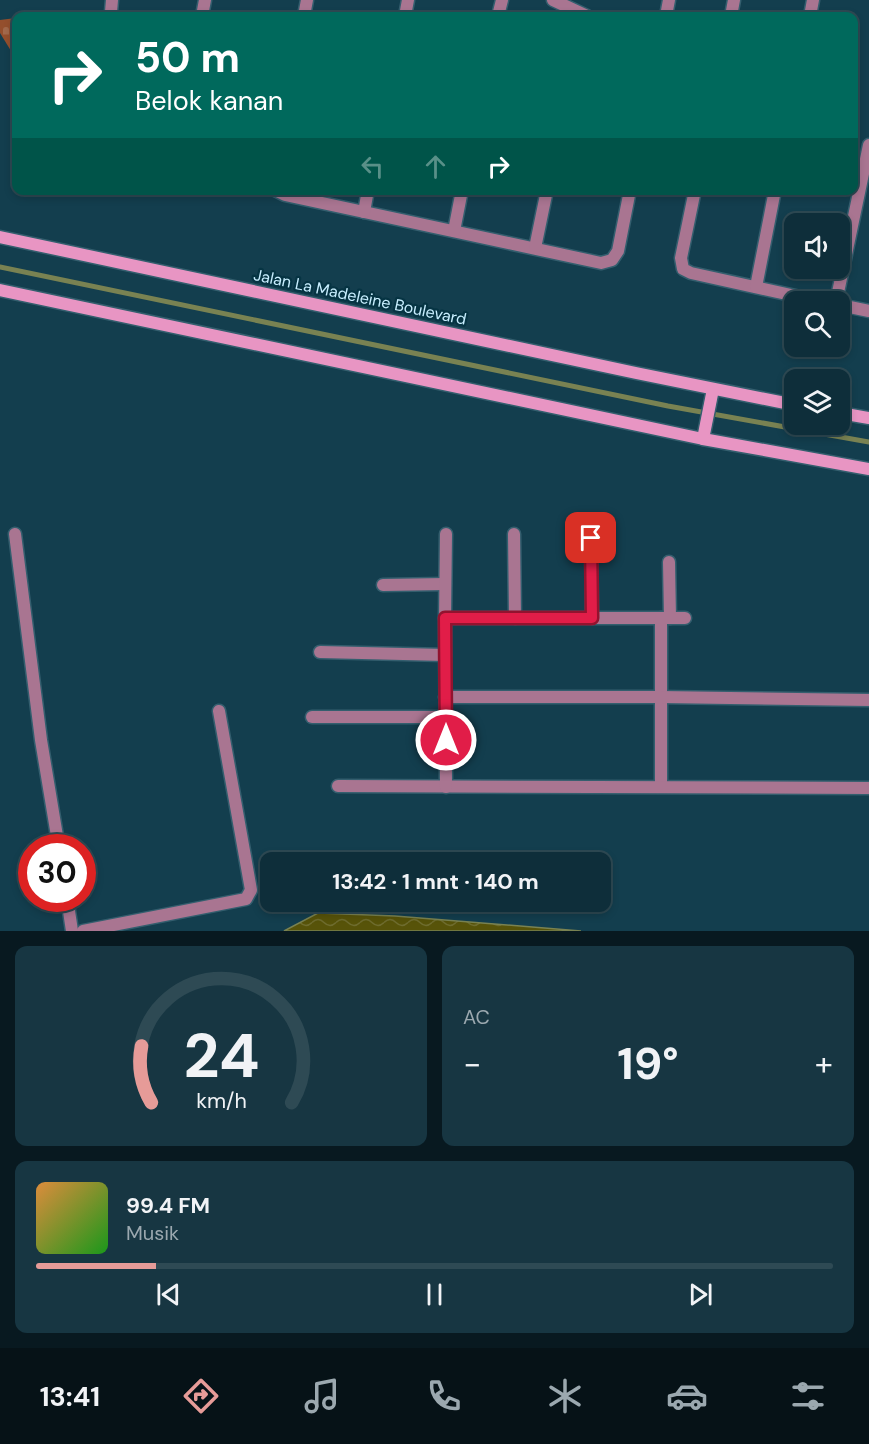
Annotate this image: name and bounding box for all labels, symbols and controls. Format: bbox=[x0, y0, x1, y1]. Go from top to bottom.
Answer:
text: 50 m bbox=[135, 30, 240, 85]
icon: right bbox=[36, 36, 114, 114]
text: Belok kanan bbox=[135, 83, 283, 118]
icon: left bbox=[356, 150, 389, 183]
icon: ahead bbox=[419, 150, 452, 183]
icon: right bbox=[482, 150, 515, 183]
map controls bbox=[784, 213, 850, 435]
button: sound bbox=[784, 213, 850, 279]
street label: Jalan La Madeleine Boulevard bbox=[252, 264, 468, 330]
button: search bbox=[784, 291, 850, 357]
button: layers bbox=[784, 369, 850, 435]
pin bbox=[565, 512, 616, 563]
icon: arrive bbox=[574, 521, 607, 554]
position arrow bbox=[414, 708, 478, 772]
speed limit sign: 30 bbox=[18, 834, 96, 912]
text: 13:42 · 1 mnt · 140 m bbox=[332, 867, 539, 896]
text: AC bbox=[463, 1004, 490, 1030]
text: 24 bbox=[183, 1015, 259, 1096]
text: 19° bbox=[617, 1034, 679, 1093]
text: − bbox=[463, 1042, 481, 1085]
text: + bbox=[815, 1042, 833, 1085]
text: km/h bbox=[196, 1087, 246, 1115]
text: 99.4 FM bbox=[126, 1191, 210, 1220]
text: Musik bbox=[126, 1220, 179, 1246]
icon: previous bbox=[152, 1278, 185, 1311]
icon: pause bbox=[418, 1278, 451, 1311]
icon: next bbox=[684, 1278, 717, 1311]
icon: directions bbox=[180, 1375, 222, 1417]
icon: music bbox=[301, 1375, 343, 1417]
icon: phone bbox=[423, 1375, 465, 1417]
icon: climate bbox=[544, 1375, 586, 1417]
icon: car bbox=[666, 1375, 708, 1417]
icon: filters bbox=[787, 1375, 829, 1417]
text: 13:41 bbox=[40, 1379, 100, 1414]

